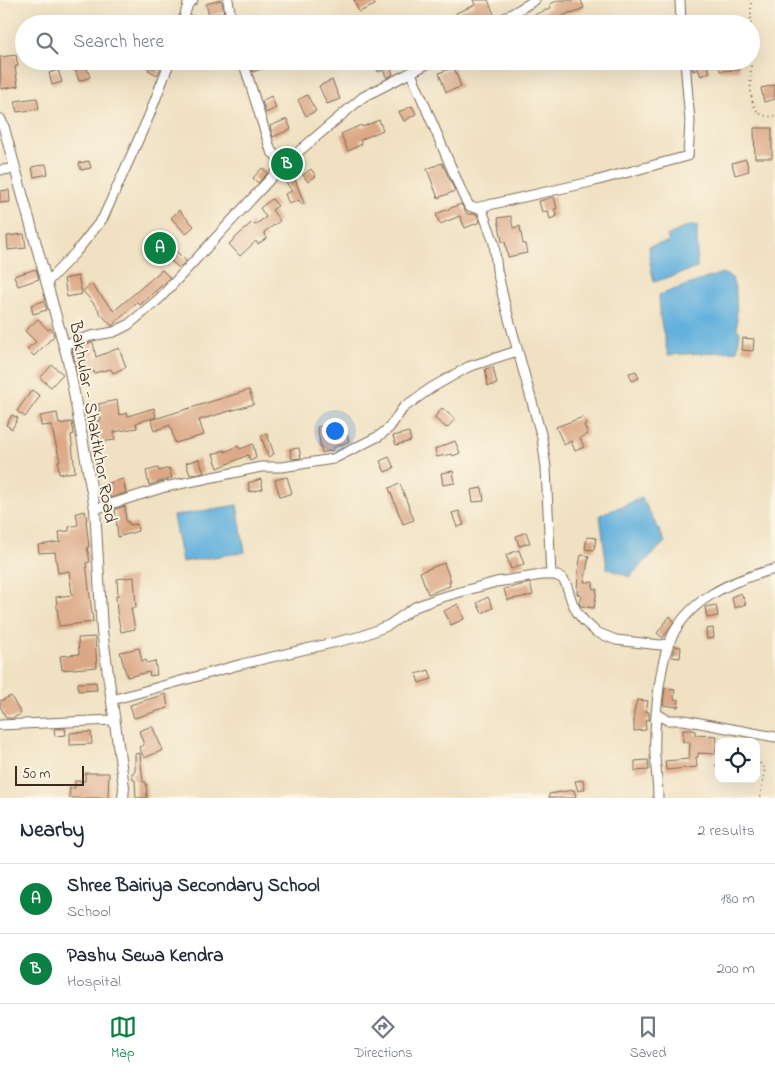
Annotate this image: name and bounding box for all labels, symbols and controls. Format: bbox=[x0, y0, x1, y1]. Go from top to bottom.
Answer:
search box bbox=[15, 15, 760, 70]
icon: search bbox=[33, 29, 61, 57]
text: Search here bbox=[73, 29, 164, 56]
pin: B bbox=[271, 145, 303, 183]
pin: A bbox=[144, 229, 176, 267]
street label: Bakhular - Shaktikhor Road bbox=[61, 318, 123, 525]
your location bbox=[322, 418, 348, 444]
map controls bbox=[715, 738, 760, 783]
button: locate bbox=[715, 738, 760, 783]
scale bar bbox=[15, 763, 84, 786]
text: 50 m bbox=[22, 764, 50, 785]
text: Nearby bbox=[20, 816, 84, 846]
text: 2 results bbox=[697, 819, 755, 843]
text: Shree Bairiya Secondary School bbox=[67, 873, 320, 900]
text: A bbox=[31, 887, 41, 911]
text: 180 m bbox=[721, 887, 755, 911]
text: School bbox=[67, 900, 111, 924]
text: Pashu Sewa Kendra bbox=[67, 943, 224, 970]
text: B bbox=[31, 957, 41, 981]
text: 200 m bbox=[717, 957, 755, 981]
text: Hospital bbox=[67, 970, 121, 994]
tab: Map bbox=[109, 1013, 137, 1064]
tab: Directions bbox=[354, 1013, 412, 1064]
tab: Saved bbox=[630, 1013, 666, 1064]

